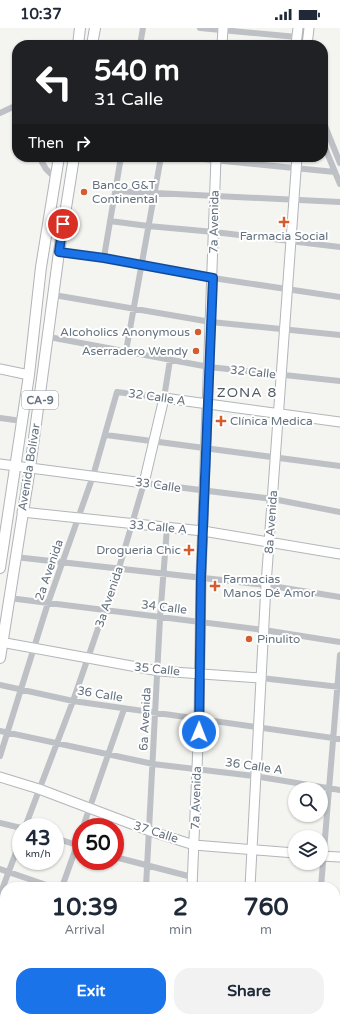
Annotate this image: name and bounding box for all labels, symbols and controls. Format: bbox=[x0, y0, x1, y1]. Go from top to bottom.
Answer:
text: 10:37 bbox=[20, 5, 62, 23]
text: 540 m bbox=[94, 54, 180, 88]
icon: left bbox=[28, 56, 80, 108]
text: 31 Calle bbox=[94, 88, 163, 110]
icon: right bbox=[72, 132, 94, 154]
text: Then bbox=[28, 134, 64, 152]
place label: Banco G&T Continental bbox=[92, 178, 158, 206]
marker: Banco G&T Continental bbox=[79, 187, 89, 197]
street label: 7a Avenida bbox=[206, 190, 222, 254]
pin bbox=[46, 207, 80, 241]
icon: arrive bbox=[52, 213, 74, 235]
marker: Farmacia Social bbox=[279, 217, 289, 227]
place label: Farmacia Social bbox=[240, 229, 328, 243]
place label: Alcoholics Anonymous bbox=[60, 325, 190, 339]
marker: Alcoholics Anonymous bbox=[193, 327, 203, 337]
place label: Aserradero Wendy bbox=[82, 344, 189, 358]
marker: Aserradero Wendy bbox=[191, 346, 201, 356]
street label: 32 Calle bbox=[229, 363, 277, 381]
district label: ZONA 8 bbox=[217, 384, 277, 401]
street label: 32 Calle A bbox=[127, 386, 187, 408]
road number: CA-9 bbox=[22, 391, 58, 409]
place label: Clínica Medica bbox=[230, 414, 313, 428]
marker: Clínica Medica bbox=[215, 415, 227, 427]
street label: Avenida Bolívar bbox=[15, 422, 43, 512]
street label: 33 Calle bbox=[134, 475, 182, 495]
street label: 8a Avenida bbox=[262, 490, 280, 554]
street label: 33 Calle A bbox=[128, 517, 188, 537]
street label: 2a Avenida bbox=[32, 538, 66, 602]
place label: Drogueria Chic bbox=[96, 543, 181, 557]
marker: Drogueria Chic bbox=[184, 545, 194, 555]
street label: 3a Avenida bbox=[92, 565, 126, 629]
place label: Farmacias Manos Dé Amor bbox=[223, 572, 316, 600]
marker: Farmacias Manos Dé Amor bbox=[210, 581, 220, 591]
street label: 34 Calle bbox=[140, 597, 188, 617]
place label: Pinulito bbox=[257, 632, 300, 646]
marker: Pinulito bbox=[244, 634, 254, 644]
street label: 35 Calle bbox=[133, 660, 181, 678]
street label: 36 Calle bbox=[76, 683, 124, 705]
street label: 6a Avenida bbox=[136, 687, 154, 751]
position arrow bbox=[178, 711, 220, 753]
street label: 36 Calle A bbox=[224, 755, 284, 777]
street label: 7a Avenida bbox=[188, 766, 204, 830]
map controls bbox=[288, 782, 328, 870]
button: search bbox=[288, 782, 328, 822]
speed limit sign: 50 bbox=[72, 818, 124, 870]
street label: 37 Calle bbox=[132, 818, 180, 846]
text: 43 bbox=[25, 827, 51, 851]
button: layers bbox=[288, 830, 328, 870]
text: km/h bbox=[25, 848, 51, 860]
text: 10:39 bbox=[51, 893, 118, 922]
text: 2 bbox=[173, 893, 188, 922]
text: 760 bbox=[243, 893, 289, 922]
text: Arrival bbox=[64, 922, 105, 938]
text: min bbox=[169, 922, 192, 938]
text: m bbox=[260, 922, 272, 938]
button: Exit bbox=[16, 968, 166, 1014]
button: Share bbox=[174, 968, 324, 1014]

